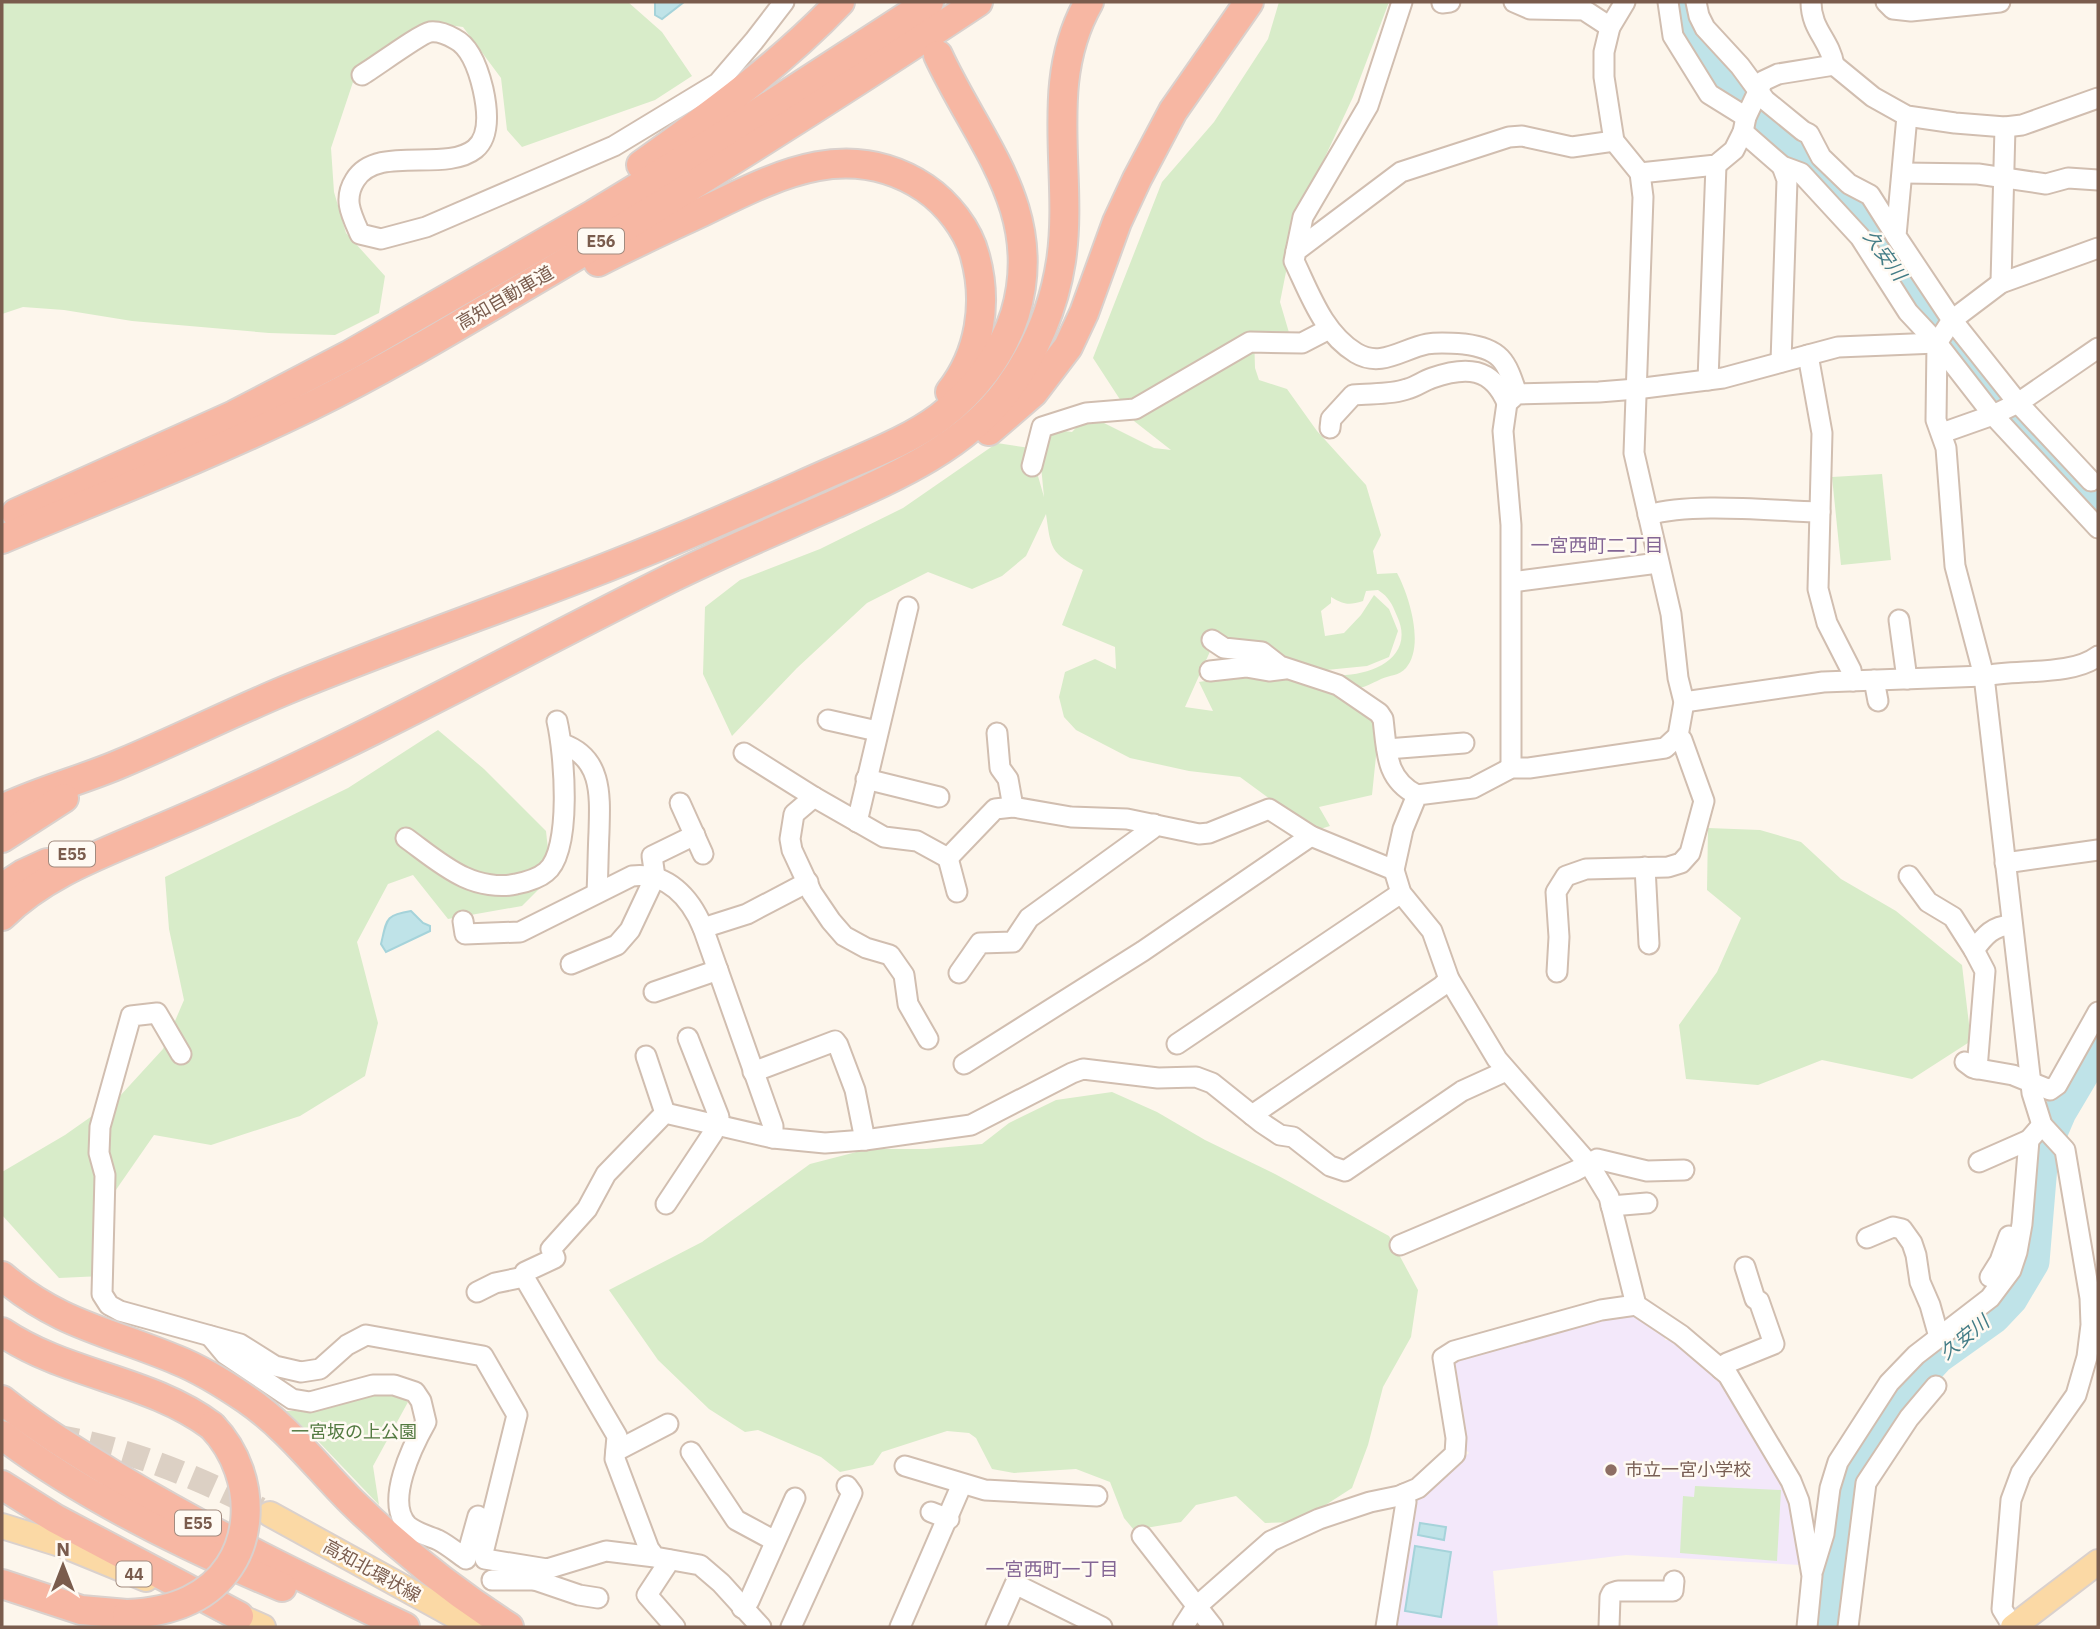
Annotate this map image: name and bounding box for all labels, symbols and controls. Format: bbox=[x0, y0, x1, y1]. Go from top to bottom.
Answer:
water label: 久安川 bbox=[1859, 225, 1913, 287]
road number: E56 bbox=[578, 229, 624, 254]
street label: 高知自動車道 bbox=[452, 261, 557, 335]
district label: 一宮西町二丁目 bbox=[1530, 533, 1664, 557]
road number: E55 bbox=[49, 842, 95, 866]
water label: 久安川 bbox=[1934, 1308, 1995, 1364]
park label: 一宮坂の上公園 bbox=[291, 1420, 417, 1443]
place label: 市立一宮小学校 bbox=[1625, 1458, 1751, 1481]
marker: 市立一宮小学校 bbox=[1603, 1462, 1619, 1478]
road number: E55 bbox=[175, 1511, 221, 1536]
north arrow bbox=[28, 1531, 98, 1601]
street label: 高知北環状線 bbox=[319, 1534, 425, 1607]
text: N bbox=[56, 1537, 70, 1561]
district label: 一宮西町一丁目 bbox=[985, 1557, 1119, 1581]
road number: 44 bbox=[116, 1562, 152, 1586]

